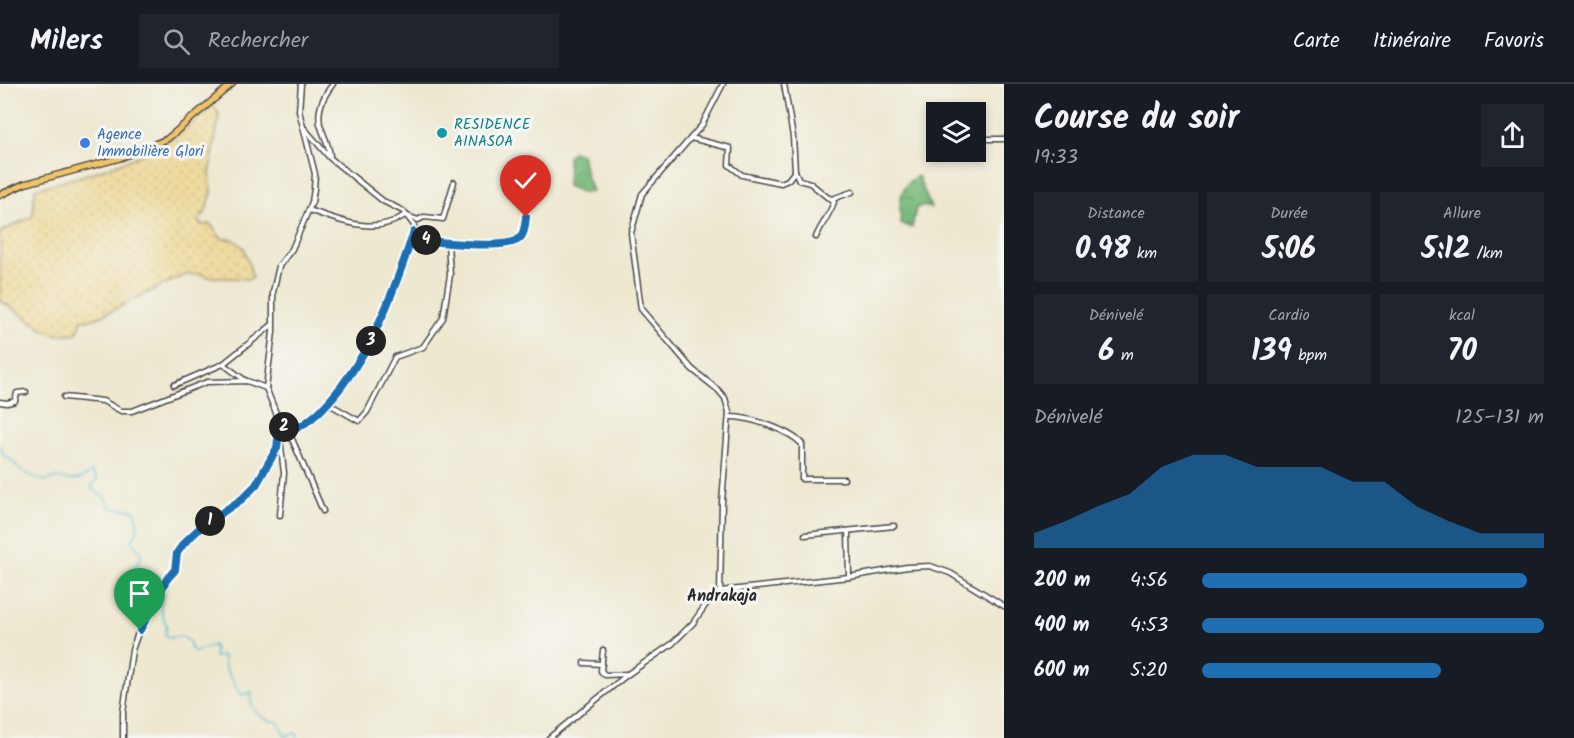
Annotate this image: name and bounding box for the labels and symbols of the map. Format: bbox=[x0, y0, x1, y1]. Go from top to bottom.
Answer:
place label: RESIDENCE AINASOA bbox=[454, 113, 532, 154]
place label: Agence Immobilière Glori bbox=[97, 123, 205, 164]
marker: RESIDENCE AINASOA bbox=[435, 126, 449, 140]
marker: Agence Immobilière Glori bbox=[78, 136, 92, 150]
pin bbox=[500, 155, 551, 217]
pin: 4 bbox=[411, 225, 441, 255]
pin: 3 bbox=[356, 326, 386, 356]
pin: 2 bbox=[269, 412, 299, 442]
pin: 1 bbox=[195, 506, 225, 536]
pin bbox=[114, 568, 165, 630]
district label: Andrakaja bbox=[687, 584, 757, 609]

